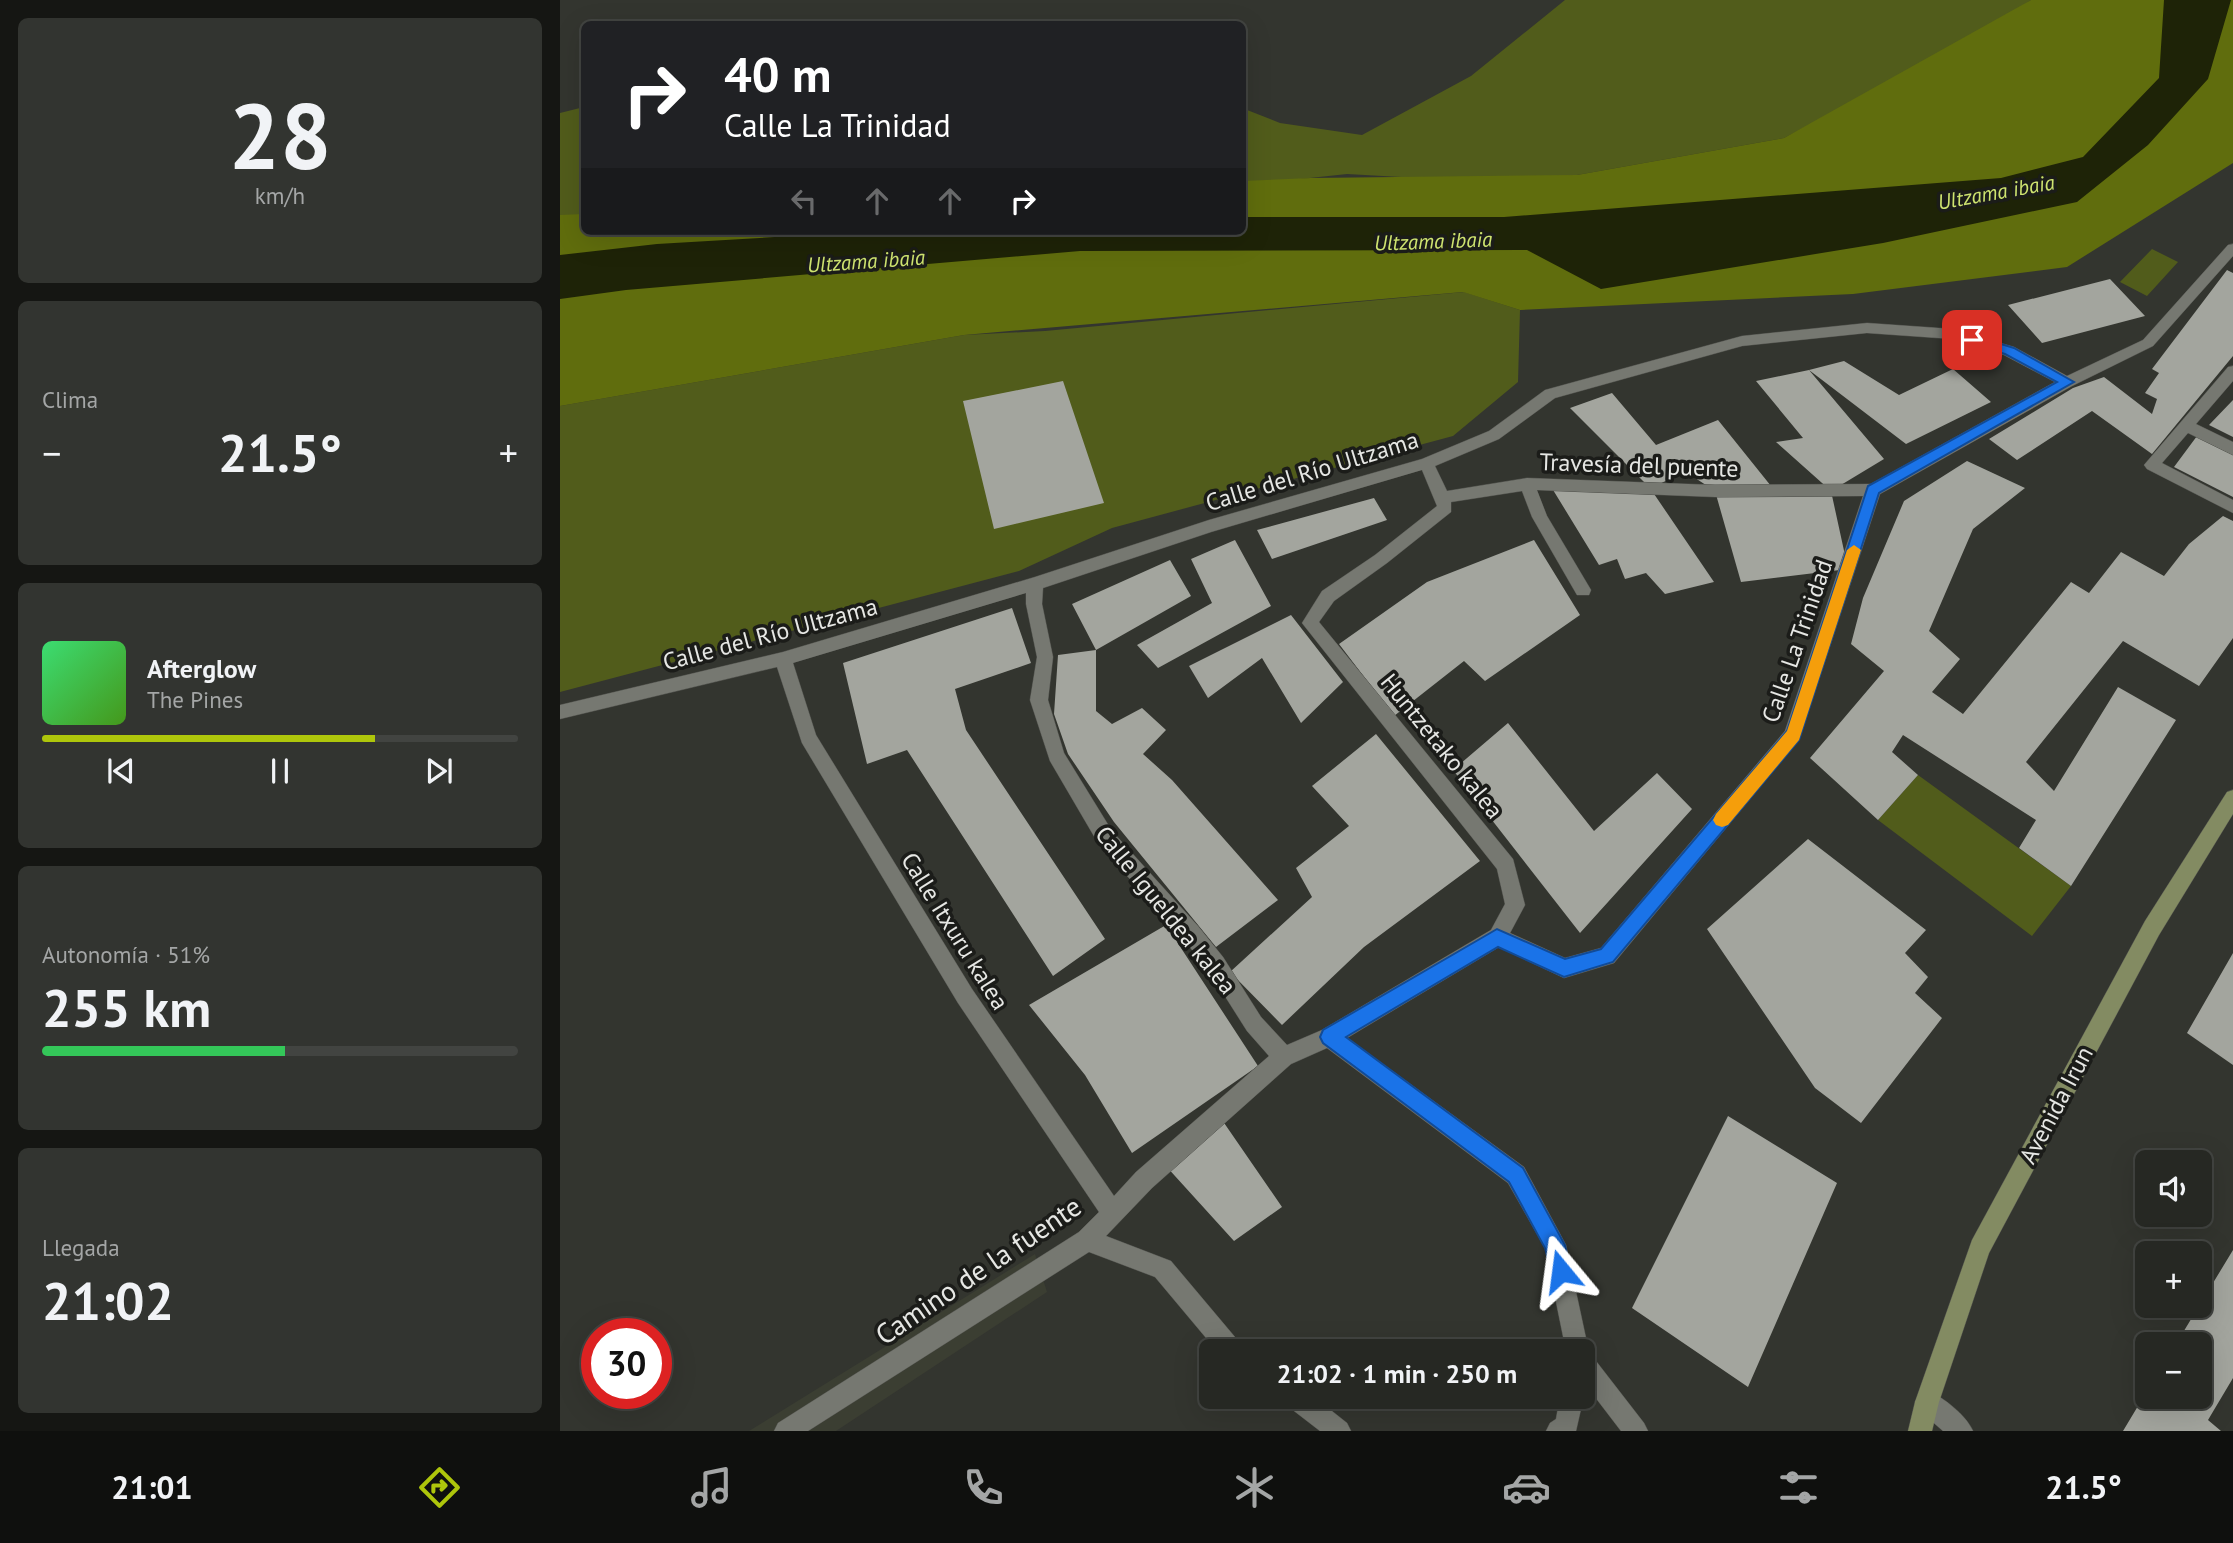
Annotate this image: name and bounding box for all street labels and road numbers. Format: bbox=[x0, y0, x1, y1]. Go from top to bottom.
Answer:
street label: Calle del Río Ultzama bbox=[1202, 424, 1422, 518]
street label: Travesía del puente bbox=[1539, 446, 1739, 484]
street label: Calle La Trinidad bbox=[1755, 556, 1839, 726]
street label: Calle del Río Ultzama bbox=[659, 590, 881, 678]
street label: Huntzetako kalea bbox=[1374, 667, 1510, 825]
street label: Calle Igueldea kalea bbox=[1089, 820, 1243, 1000]
street label: Calle Itxuru kalea bbox=[894, 847, 1016, 1015]
street label: Avenida Irun bbox=[2012, 1041, 2100, 1169]
street label: Camino de la fuente bbox=[868, 1187, 1088, 1353]

